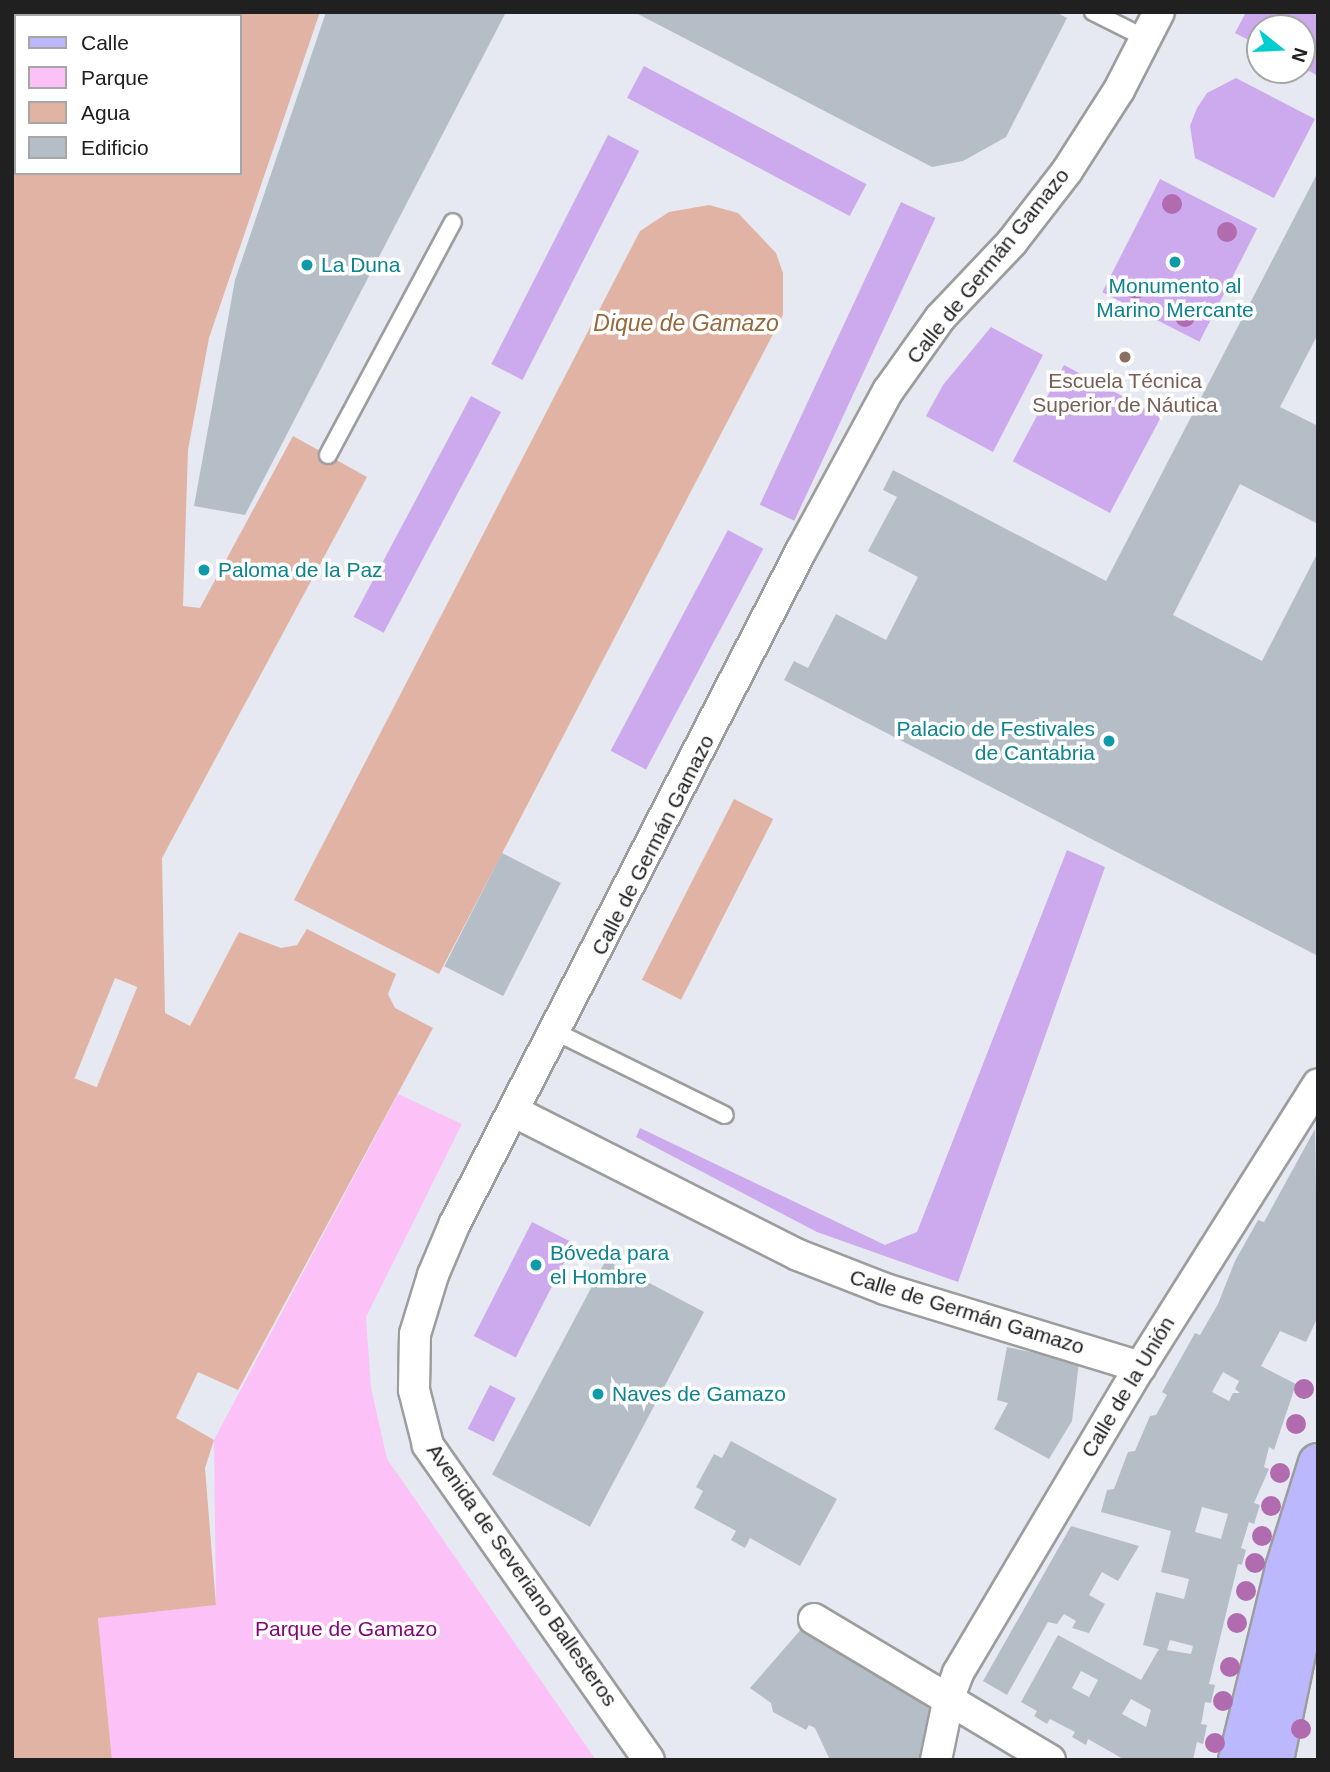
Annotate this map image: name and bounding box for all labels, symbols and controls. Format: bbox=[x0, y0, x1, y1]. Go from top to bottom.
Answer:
legend bbox=[14, 14, 242, 175]
north arrow bbox=[1246, 14, 1316, 84]
text: Calle bbox=[81, 31, 129, 54]
text: N bbox=[1287, 45, 1312, 65]
text: Parque bbox=[81, 66, 149, 89]
text: Agua bbox=[81, 101, 130, 124]
text: Edificio bbox=[81, 136, 149, 159]
street label: Calle de Germán Gamazo bbox=[901, 163, 1075, 369]
place label: La Duna bbox=[321, 252, 400, 278]
marker: Monumento al Marino Mercante bbox=[1167, 254, 1183, 270]
marker: La Duna bbox=[299, 257, 315, 273]
place label: Monumento al Marino Mercante bbox=[1096, 273, 1254, 323]
water label: Dique de Gamazo bbox=[593, 309, 779, 337]
marker: Escuela Técnica Superior de Náutica bbox=[1117, 349, 1133, 365]
place label: Escuela Técnica Superior de Náutica bbox=[1032, 368, 1218, 418]
place label: Paloma de la Paz bbox=[218, 557, 383, 583]
marker: Paloma de la Paz bbox=[196, 562, 212, 578]
place label: Palacio de Festivales de Cantabria bbox=[897, 716, 1095, 766]
street label: Calle de Germán Gamazo bbox=[586, 731, 720, 959]
marker: Palacio de Festivales de Cantabria bbox=[1101, 733, 1117, 749]
place label: Bóveda para el Hombre bbox=[550, 1240, 669, 1290]
marker: Bóveda para el Hombre bbox=[528, 1257, 544, 1273]
street label: Calle de Germán Gamazo bbox=[847, 1264, 1087, 1360]
street label: Calle de la Unión bbox=[1076, 1312, 1180, 1462]
place label: Naves de Gamazo bbox=[612, 1381, 786, 1407]
marker: Naves de Gamazo bbox=[590, 1386, 606, 1402]
street label: Avenida de Severiano Ballesteros bbox=[421, 1439, 623, 1711]
park label: Parque de Gamazo bbox=[255, 1616, 437, 1642]

